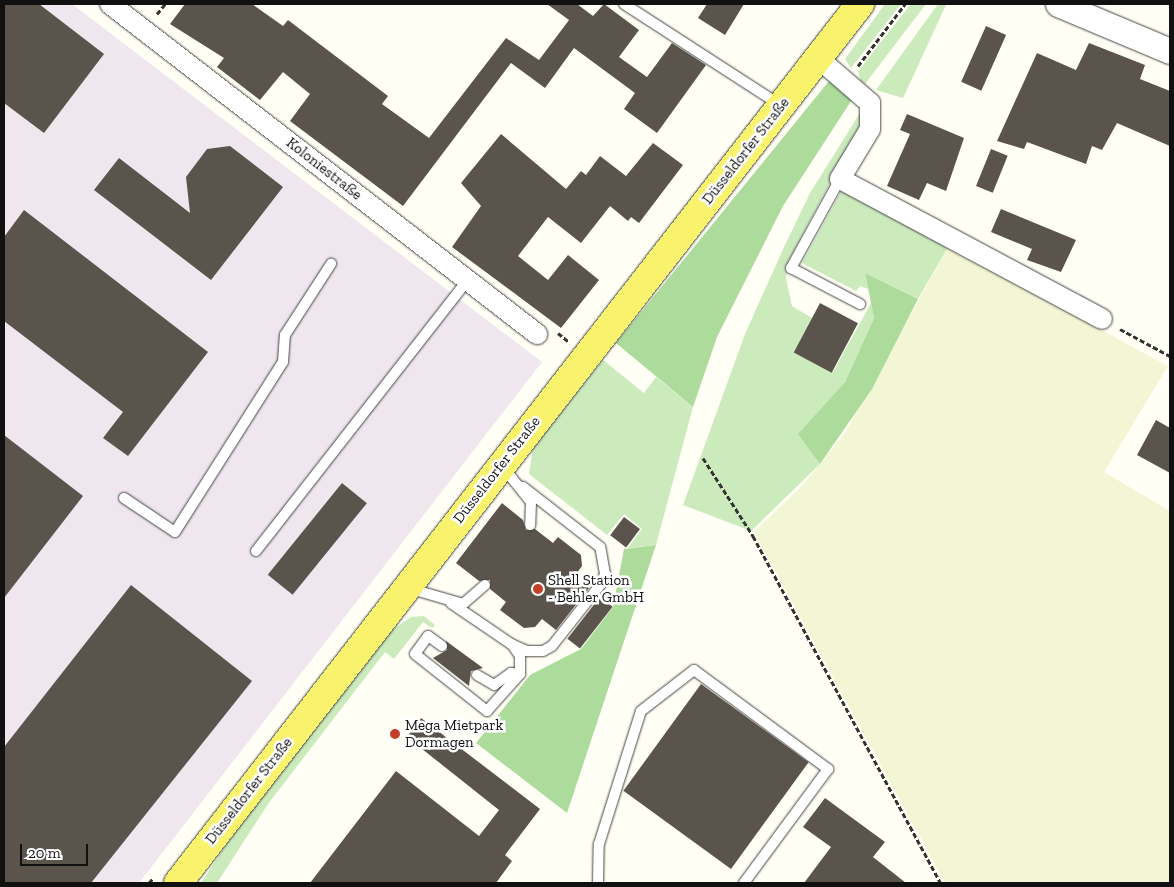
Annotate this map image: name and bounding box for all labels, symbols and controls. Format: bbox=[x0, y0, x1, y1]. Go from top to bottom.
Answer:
street label: Düsseldorfer Straße bbox=[699, 94, 793, 208]
street label: Koloniestraße bbox=[283, 134, 365, 204]
street label: Düsseldorfer Straße bbox=[450, 413, 544, 527]
place label: Shell Station - Behler GmbH bbox=[548, 571, 644, 606]
marker: Shell Station - Behler GmbH bbox=[532, 583, 544, 595]
place label: Mega Mietpark Dormagen bbox=[405, 716, 503, 751]
marker: Mega Mietpark Dormagen bbox=[389, 728, 401, 740]
street label: Düsseldorfer Straße bbox=[202, 734, 296, 848]
scale bar bbox=[22, 834, 90, 866]
text: 20 m bbox=[28, 844, 61, 862]

